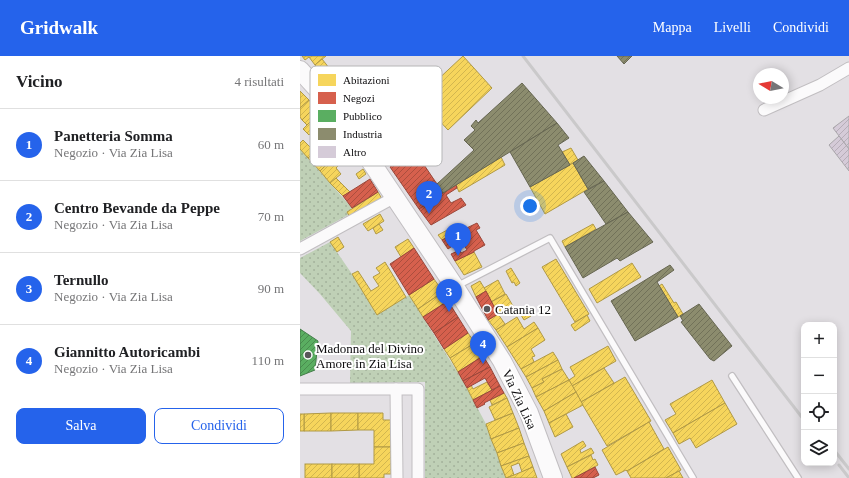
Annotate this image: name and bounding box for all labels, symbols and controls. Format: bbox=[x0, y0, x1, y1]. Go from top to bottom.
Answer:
text: Gridwalk bbox=[20, 17, 98, 38]
text: Mappa bbox=[653, 20, 692, 35]
text: Livelli bbox=[714, 20, 751, 35]
text: Condividi bbox=[773, 20, 829, 35]
legend bbox=[310, 66, 442, 166]
north arrow bbox=[753, 68, 789, 104]
text: Vicino bbox=[16, 72, 63, 91]
text: 4 risultati bbox=[235, 74, 284, 89]
text: Abitazioni bbox=[343, 74, 389, 86]
text: Negozi bbox=[343, 92, 375, 104]
text: Pubblico bbox=[343, 110, 383, 122]
text: Panetteria Somma bbox=[54, 128, 173, 144]
text: Industria bbox=[343, 128, 382, 140]
text: 1 bbox=[26, 137, 32, 152]
text: 60 m bbox=[258, 137, 284, 152]
text: Negozio · Via Zia Lisa bbox=[54, 145, 173, 160]
text: Altro bbox=[343, 146, 367, 158]
pin: 2 bbox=[416, 181, 442, 214]
your location bbox=[520, 196, 540, 216]
text: Centro Bevande da Peppe bbox=[54, 200, 220, 216]
text: 2 bbox=[26, 209, 32, 224]
text: 70 m bbox=[258, 209, 284, 224]
text: Negozio · Via Zia Lisa bbox=[54, 217, 173, 232]
pin: 1 bbox=[445, 223, 471, 256]
text: Ternullo bbox=[54, 272, 108, 288]
pin: 3 bbox=[436, 279, 462, 312]
text: 3 bbox=[26, 281, 32, 296]
text: 90 m bbox=[258, 281, 284, 296]
text: Negozio · Via Zia Lisa bbox=[54, 289, 173, 304]
place label: Catania 12 bbox=[495, 302, 551, 317]
marker: Catania 12 bbox=[482, 304, 492, 314]
map controls bbox=[801, 322, 837, 466]
button: + bbox=[801, 322, 837, 358]
pin: 4 bbox=[470, 331, 496, 364]
place label: Madonna del Divino Amore in Zia Lisa bbox=[316, 341, 424, 371]
text: Giannitto Autoricambi bbox=[54, 344, 200, 360]
marker: Madonna del Divino Amore in Zia Lisa bbox=[303, 350, 313, 360]
text: 4 bbox=[26, 353, 32, 368]
text: 110 m bbox=[252, 353, 284, 368]
button: − bbox=[801, 358, 837, 394]
text: Negozio · Via Zia Lisa bbox=[54, 361, 173, 376]
street label: Via Zia Lisa bbox=[499, 367, 540, 432]
button: locate bbox=[801, 394, 837, 430]
button: Salva bbox=[16, 408, 146, 444]
button: Condividi bbox=[154, 408, 284, 444]
button: layers bbox=[801, 430, 837, 466]

